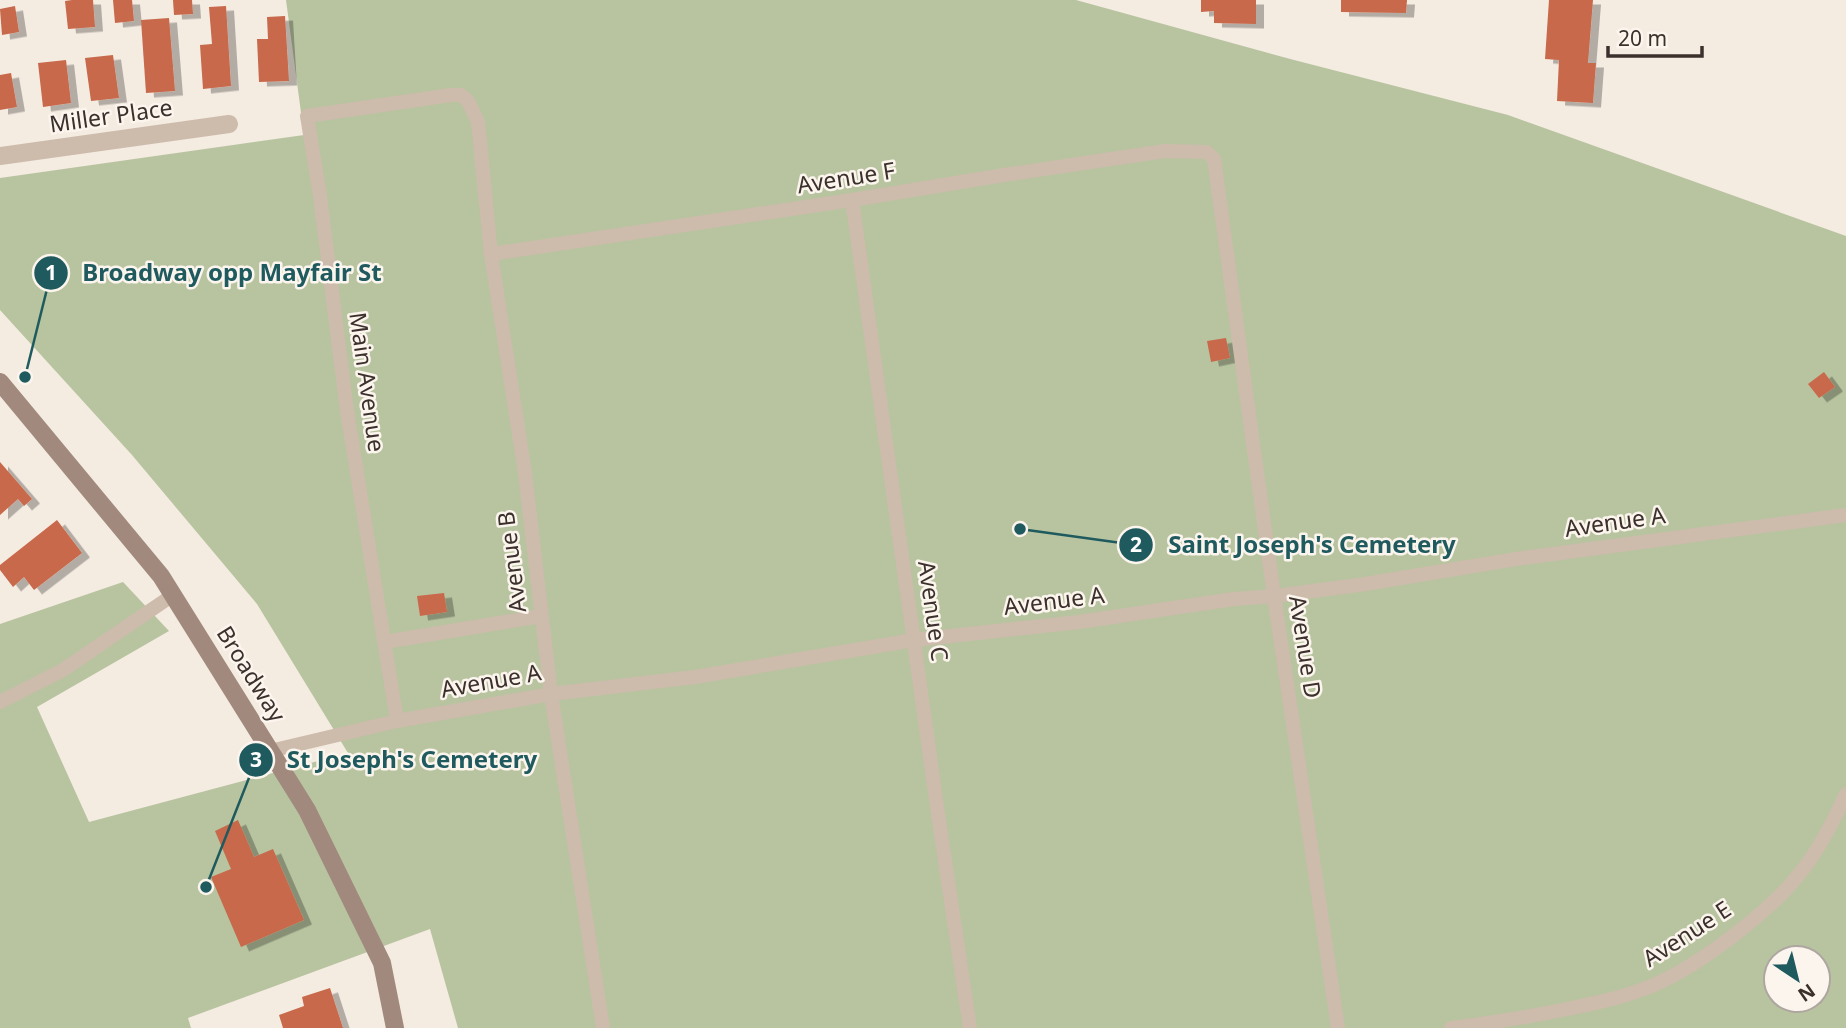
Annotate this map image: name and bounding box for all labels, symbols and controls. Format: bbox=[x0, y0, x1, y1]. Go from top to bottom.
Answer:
scale bar bbox=[1608, 14, 1702, 58]
text: 20 m bbox=[1618, 24, 1667, 52]
street label: Miller Place bbox=[47, 91, 174, 139]
street label: Avenue F bbox=[795, 153, 897, 201]
callout: Broadway opp Mayfair St bbox=[33, 250, 396, 295]
text: Broadway opp Mayfair St bbox=[82, 255, 382, 288]
text: 1 bbox=[45, 258, 57, 286]
street label: Main Avenue bbox=[342, 310, 394, 454]
street label: Avenue A bbox=[1562, 498, 1668, 544]
street label: Avenue B bbox=[489, 510, 533, 615]
callout: Saint Joseph's Cemetery bbox=[1119, 522, 1469, 567]
text: Saint Joseph's Cemetery bbox=[1168, 527, 1456, 560]
text: 2 bbox=[1130, 530, 1142, 558]
street label: Avenue C bbox=[911, 558, 957, 663]
street label: Avenue A bbox=[1002, 578, 1106, 622]
street label: Avenue D bbox=[1282, 593, 1330, 700]
street label: Broadway bbox=[210, 619, 294, 728]
street label: Avenue A bbox=[438, 655, 544, 705]
callout: St Joseph's Cemetery bbox=[238, 737, 552, 782]
text: St Joseph's Cemetery bbox=[287, 742, 537, 775]
text: 3 bbox=[250, 745, 262, 773]
street label: Avenue E bbox=[1636, 893, 1737, 974]
north arrow bbox=[1762, 944, 1832, 1014]
text: N bbox=[1793, 978, 1821, 1008]

